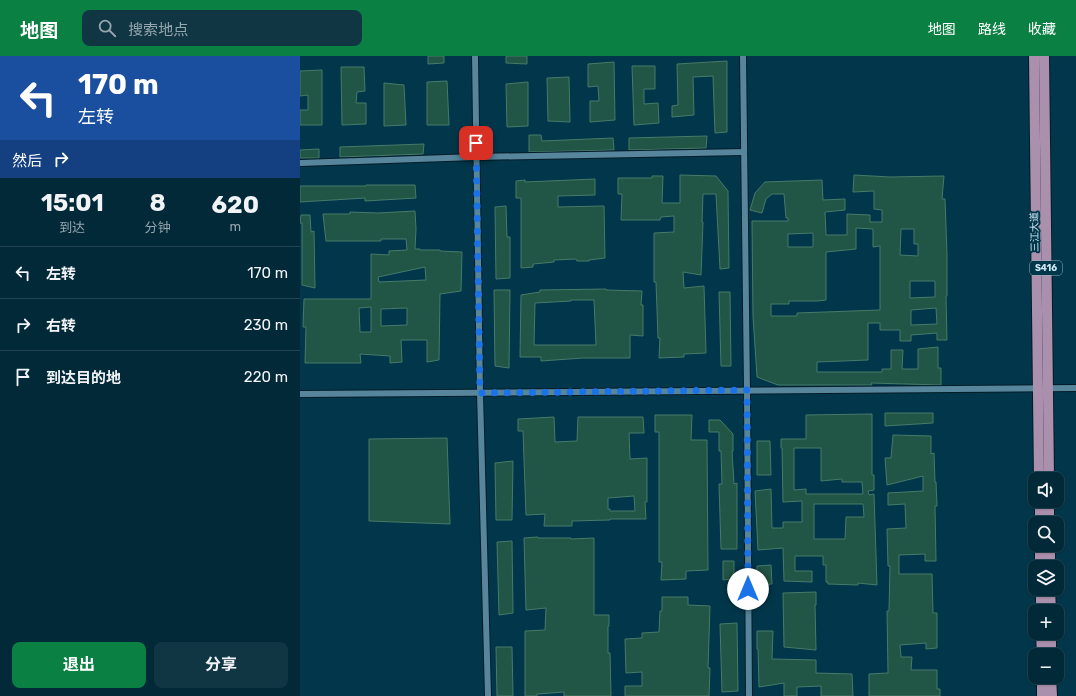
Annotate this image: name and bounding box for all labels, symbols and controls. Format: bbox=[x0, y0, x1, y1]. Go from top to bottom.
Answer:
search box bbox=[82, 10, 362, 46]
icon: search bbox=[96, 17, 118, 39]
text: 地图 bbox=[20, 19, 58, 42]
text: 搜索地点 bbox=[128, 21, 188, 39]
text: 地图 bbox=[928, 21, 956, 38]
text: 路线 bbox=[978, 21, 1006, 38]
text: 收藏 bbox=[1028, 21, 1056, 38]
text: 170 m bbox=[78, 68, 159, 101]
icon: left bbox=[12, 72, 64, 124]
text: 左转 bbox=[78, 106, 114, 128]
pin bbox=[459, 126, 493, 160]
icon: arrive bbox=[465, 132, 487, 154]
icon: right bbox=[50, 148, 72, 170]
text: 然后 bbox=[12, 152, 42, 170]
text: 15:01 bbox=[41, 189, 104, 217]
text: 8 bbox=[149, 189, 166, 217]
text: 620 bbox=[211, 191, 259, 219]
street label: 三江大道 bbox=[1029, 212, 1041, 252]
text: m bbox=[229, 219, 241, 234]
text: 到达 bbox=[59, 220, 85, 235]
text: 分钟 bbox=[145, 220, 171, 235]
road number: S416 bbox=[1030, 261, 1062, 275]
icon: left bbox=[12, 262, 34, 284]
text: 170 m bbox=[247, 264, 288, 282]
text: 左转 bbox=[46, 265, 76, 283]
icon: right bbox=[12, 314, 34, 336]
text: 230 m bbox=[244, 316, 288, 334]
text: 右转 bbox=[46, 317, 76, 335]
icon: arrive bbox=[12, 366, 34, 388]
text: 220 m bbox=[244, 368, 288, 386]
text: 到达目的地 bbox=[46, 369, 121, 387]
map controls bbox=[1028, 472, 1064, 684]
button: sound bbox=[1028, 472, 1064, 508]
button: search bbox=[1028, 516, 1064, 552]
button: layers bbox=[1028, 560, 1064, 596]
position arrow bbox=[727, 568, 769, 610]
button: + bbox=[1028, 604, 1064, 640]
button: 退出 bbox=[12, 642, 146, 688]
button: 分享 bbox=[154, 642, 288, 688]
button: − bbox=[1028, 648, 1064, 684]

